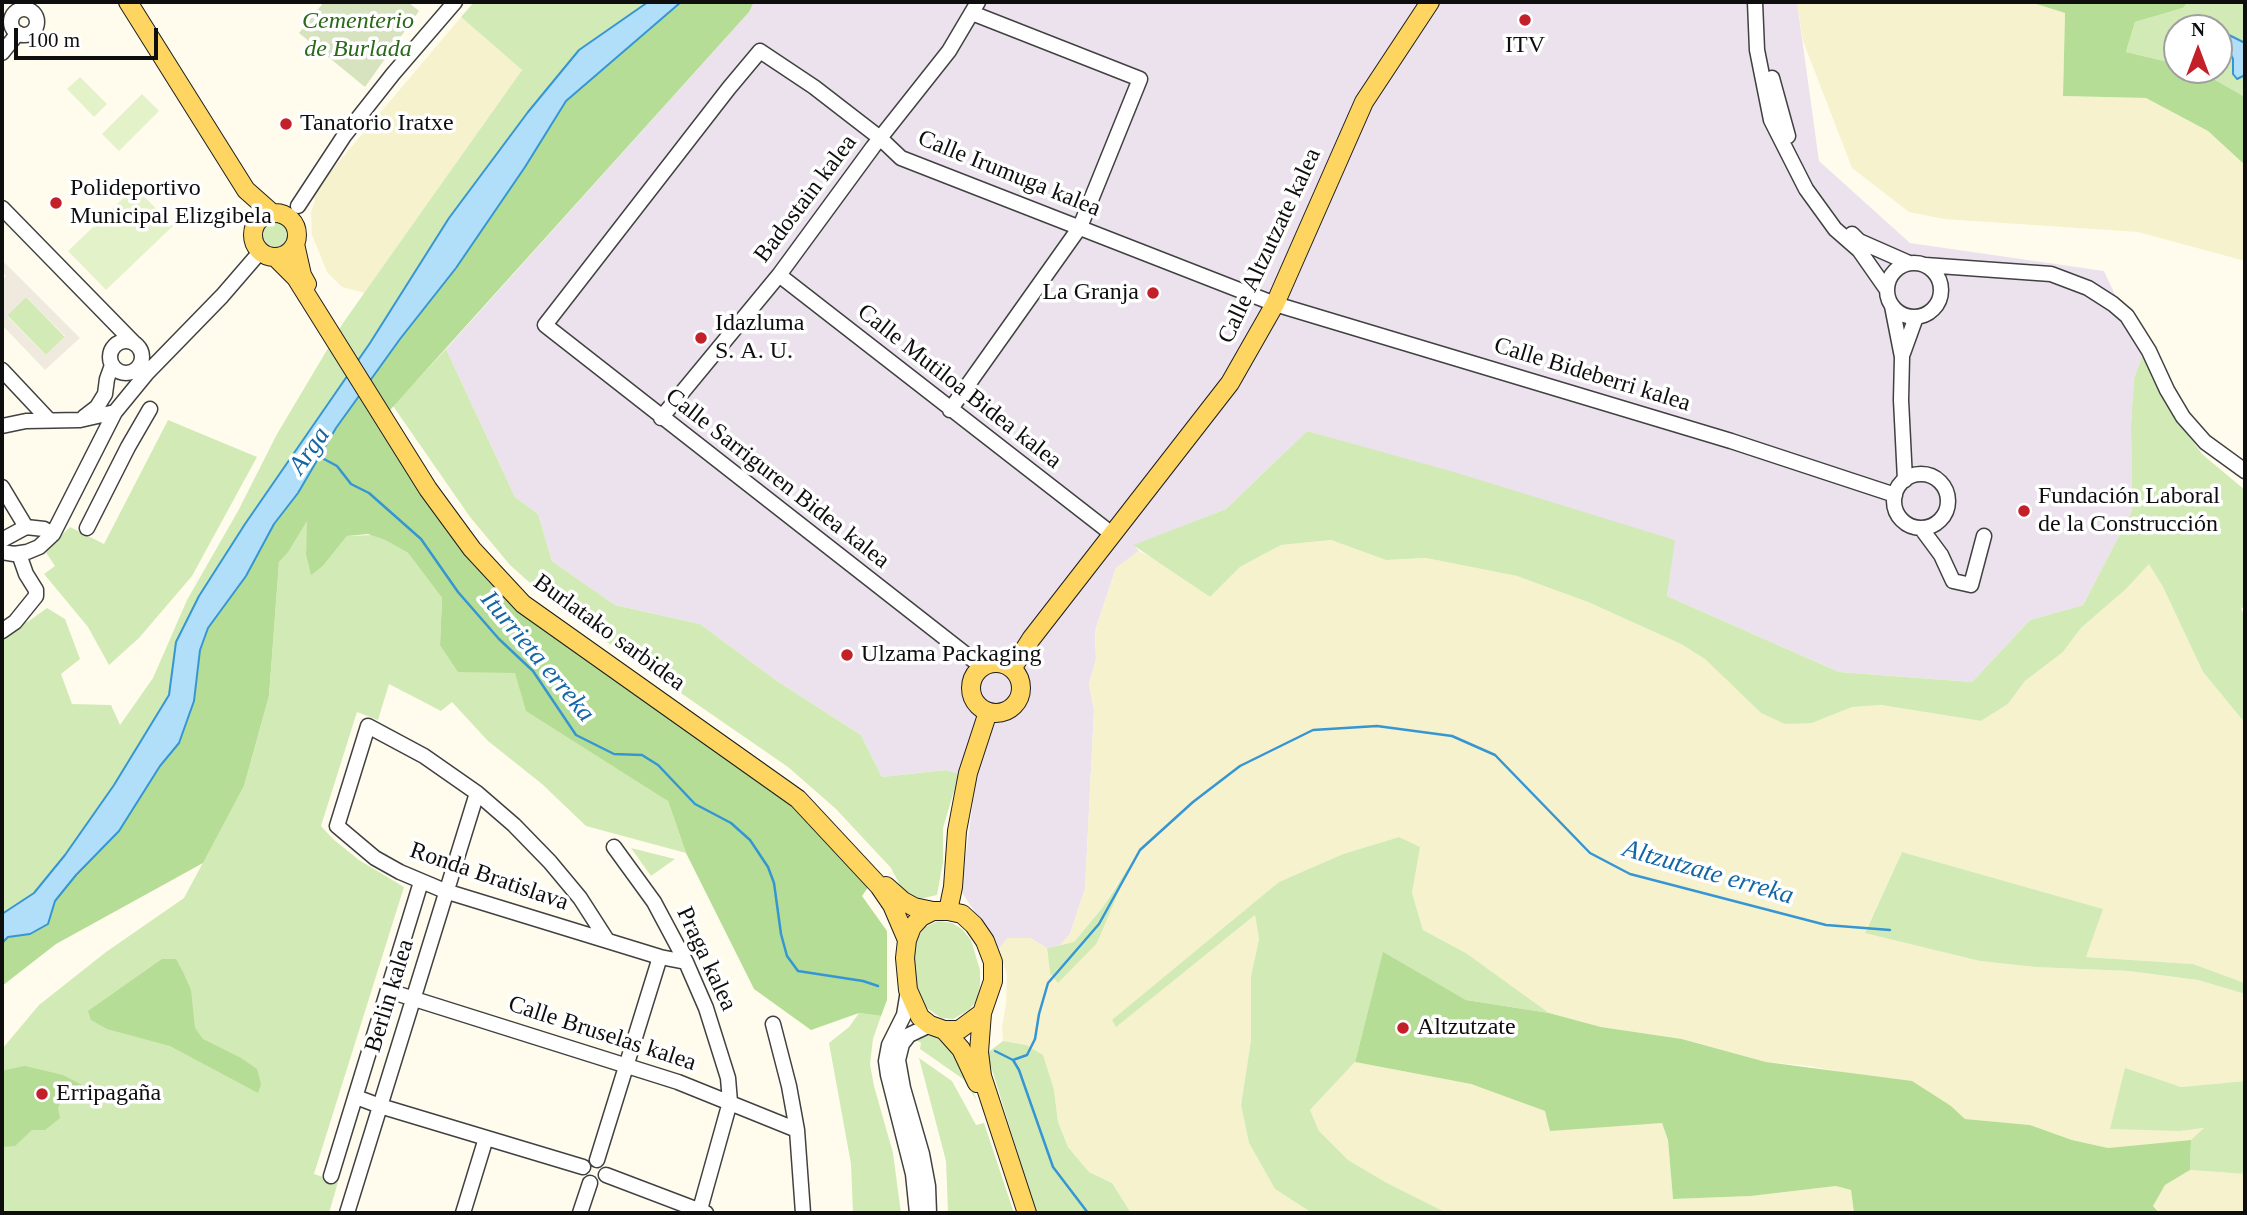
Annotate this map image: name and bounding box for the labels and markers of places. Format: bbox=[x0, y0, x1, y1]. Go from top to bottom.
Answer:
marker: ITV bbox=[1517, 12, 1533, 28]
place label: ITV bbox=[1505, 32, 1545, 60]
place label: Tanatorio Iratxe bbox=[300, 110, 454, 138]
marker: Tanatorio Iratxe bbox=[278, 116, 294, 132]
place label: Polideportivo Municipal Elizgibela bbox=[70, 175, 272, 231]
marker: Polideportivo Municipal Elizgibela bbox=[48, 195, 64, 211]
place label: La Granja bbox=[1042, 279, 1139, 307]
marker: La Granja bbox=[1145, 285, 1161, 301]
place label: Idazluma S. A. U. bbox=[715, 310, 804, 366]
marker: Idazluma S. A. U. bbox=[693, 330, 709, 346]
place label: Fundación Laboral de la Construcción bbox=[2038, 483, 2220, 539]
marker: Fundación Laboral de la Construcción bbox=[2016, 503, 2032, 519]
place label: Ulzama Packaging bbox=[861, 641, 1042, 669]
marker: Ulzama Packaging bbox=[839, 647, 855, 663]
place label: Altzutzate bbox=[1417, 1014, 1516, 1042]
marker: Altzutzate bbox=[1395, 1020, 1411, 1036]
place label: Erripagaña bbox=[56, 1080, 161, 1108]
marker: Erripagaña bbox=[34, 1086, 50, 1102]

